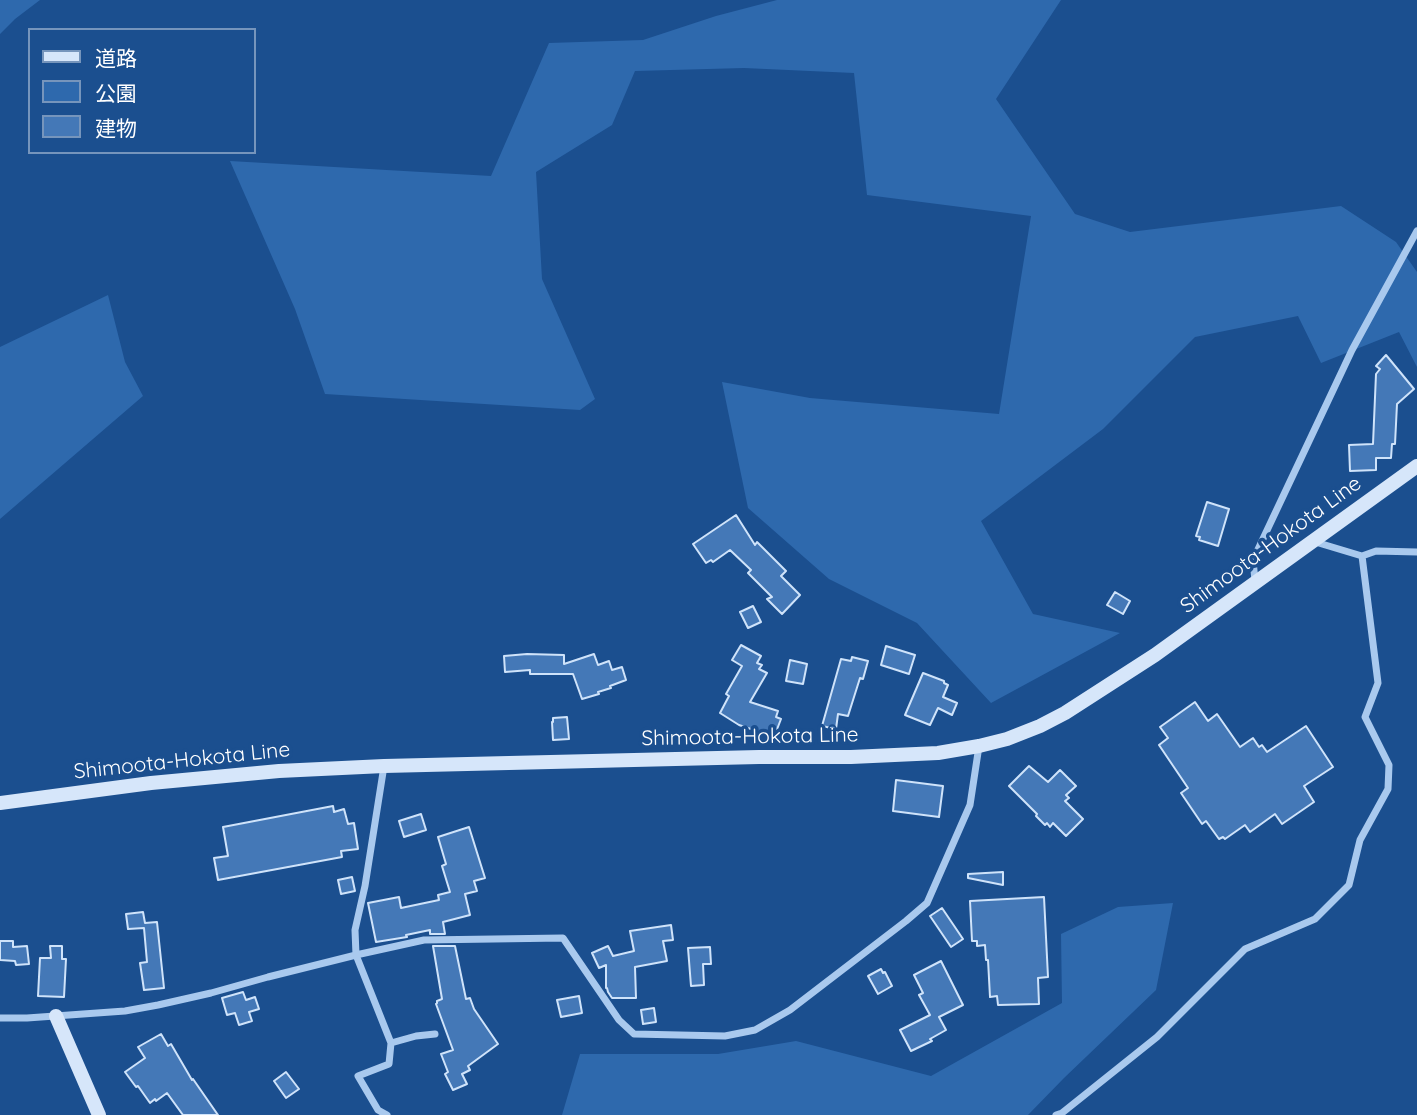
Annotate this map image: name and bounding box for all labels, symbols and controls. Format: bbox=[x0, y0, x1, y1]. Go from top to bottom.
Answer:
legend bbox=[28, 28, 256, 154]
text: 道路 bbox=[95, 45, 137, 71]
text: 公園 bbox=[95, 80, 137, 106]
text: 建物 bbox=[95, 115, 137, 141]
street label: Shimoota-Hokota Line bbox=[1176, 471, 1366, 619]
street label: Shimoota-Hokota Line bbox=[641, 723, 859, 751]
street label: Shimoota-Hokota Line bbox=[73, 737, 291, 785]

